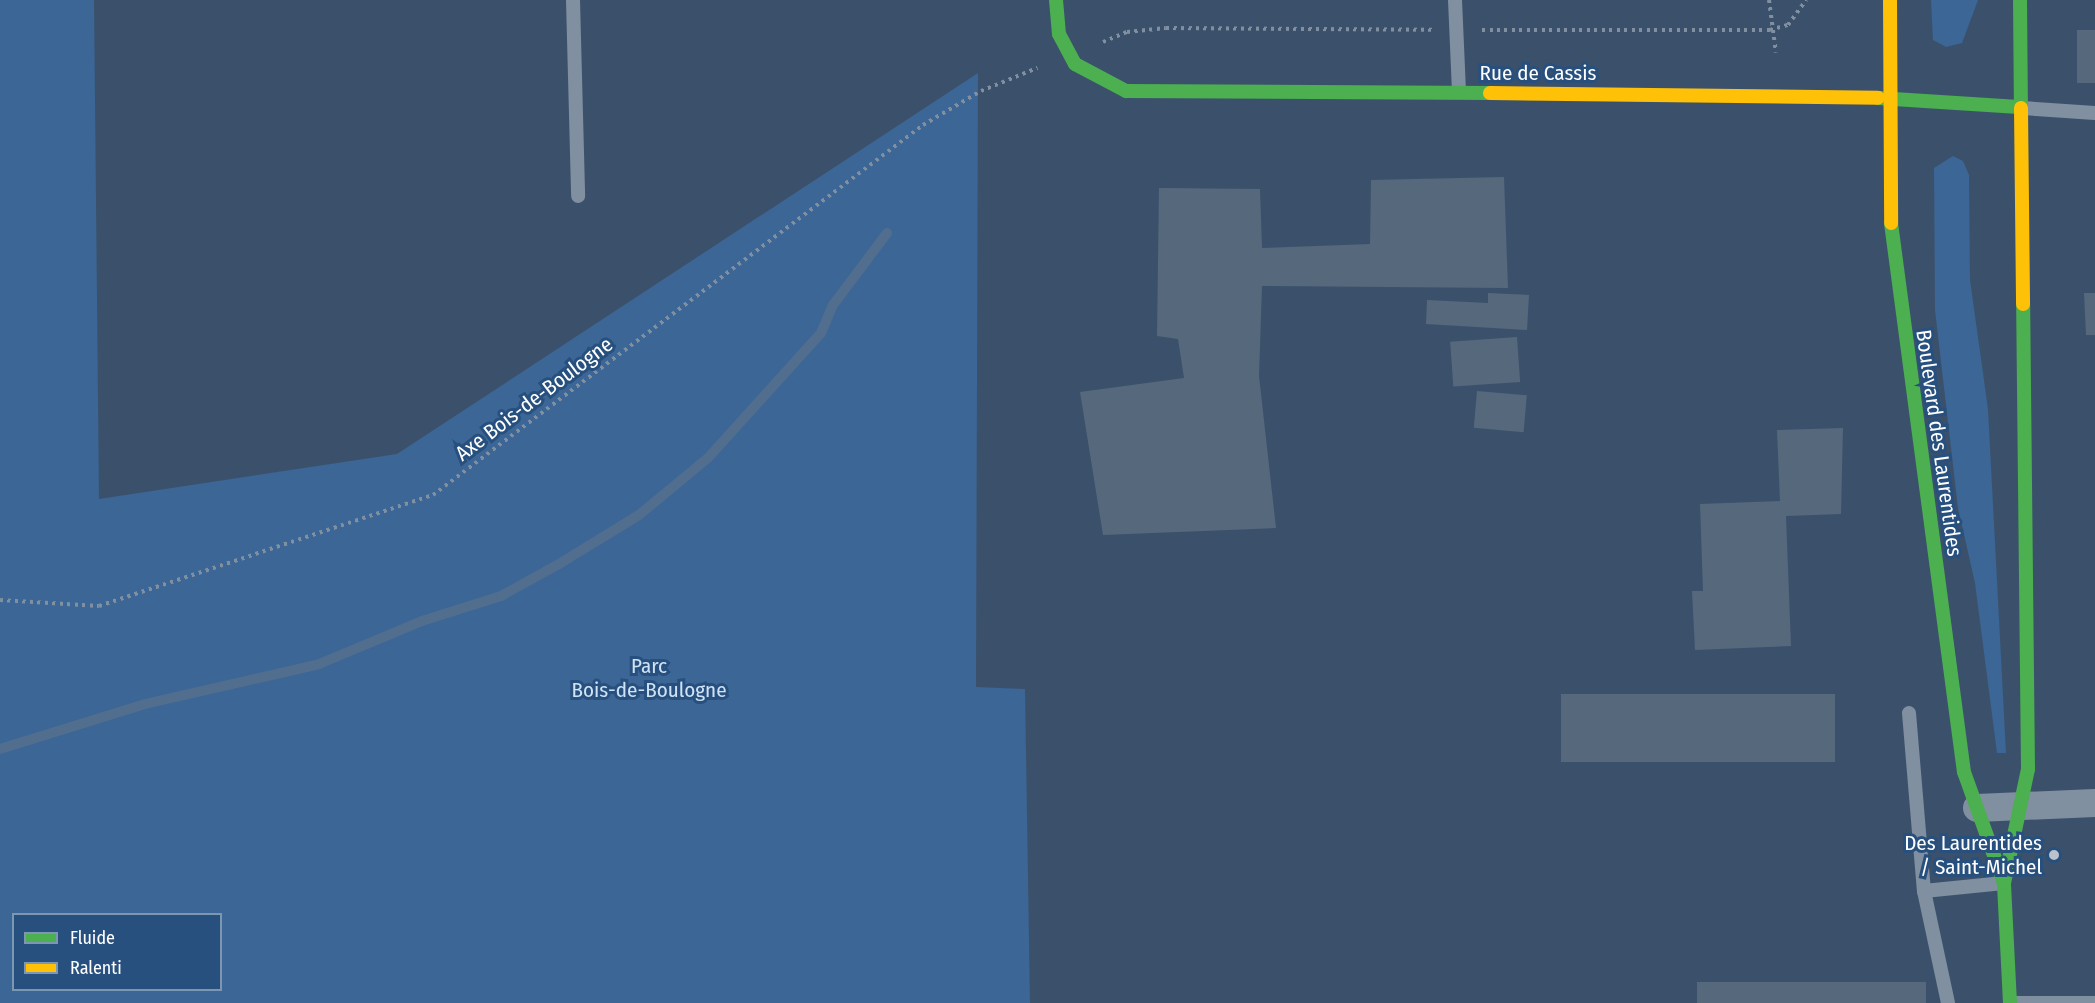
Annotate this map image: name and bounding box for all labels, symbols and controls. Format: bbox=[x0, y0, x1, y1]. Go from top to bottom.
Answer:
street label: Rue de Cassis bbox=[1480, 60, 1596, 86]
street label: Boulevard des Laurentides bbox=[1911, 328, 1967, 558]
street label: Axe Bois-de-Boulogne bbox=[450, 332, 618, 466]
park label: Parc Bois-de-Boulogne bbox=[571, 653, 727, 703]
place label: Des Laurentides / Saint-Michel bbox=[1904, 830, 2042, 880]
marker: Des Laurentides / Saint-Michel bbox=[2047, 848, 2061, 862]
legend bbox=[12, 913, 222, 991]
text: Fluide bbox=[70, 927, 115, 949]
text: Ralenti bbox=[70, 957, 122, 979]

